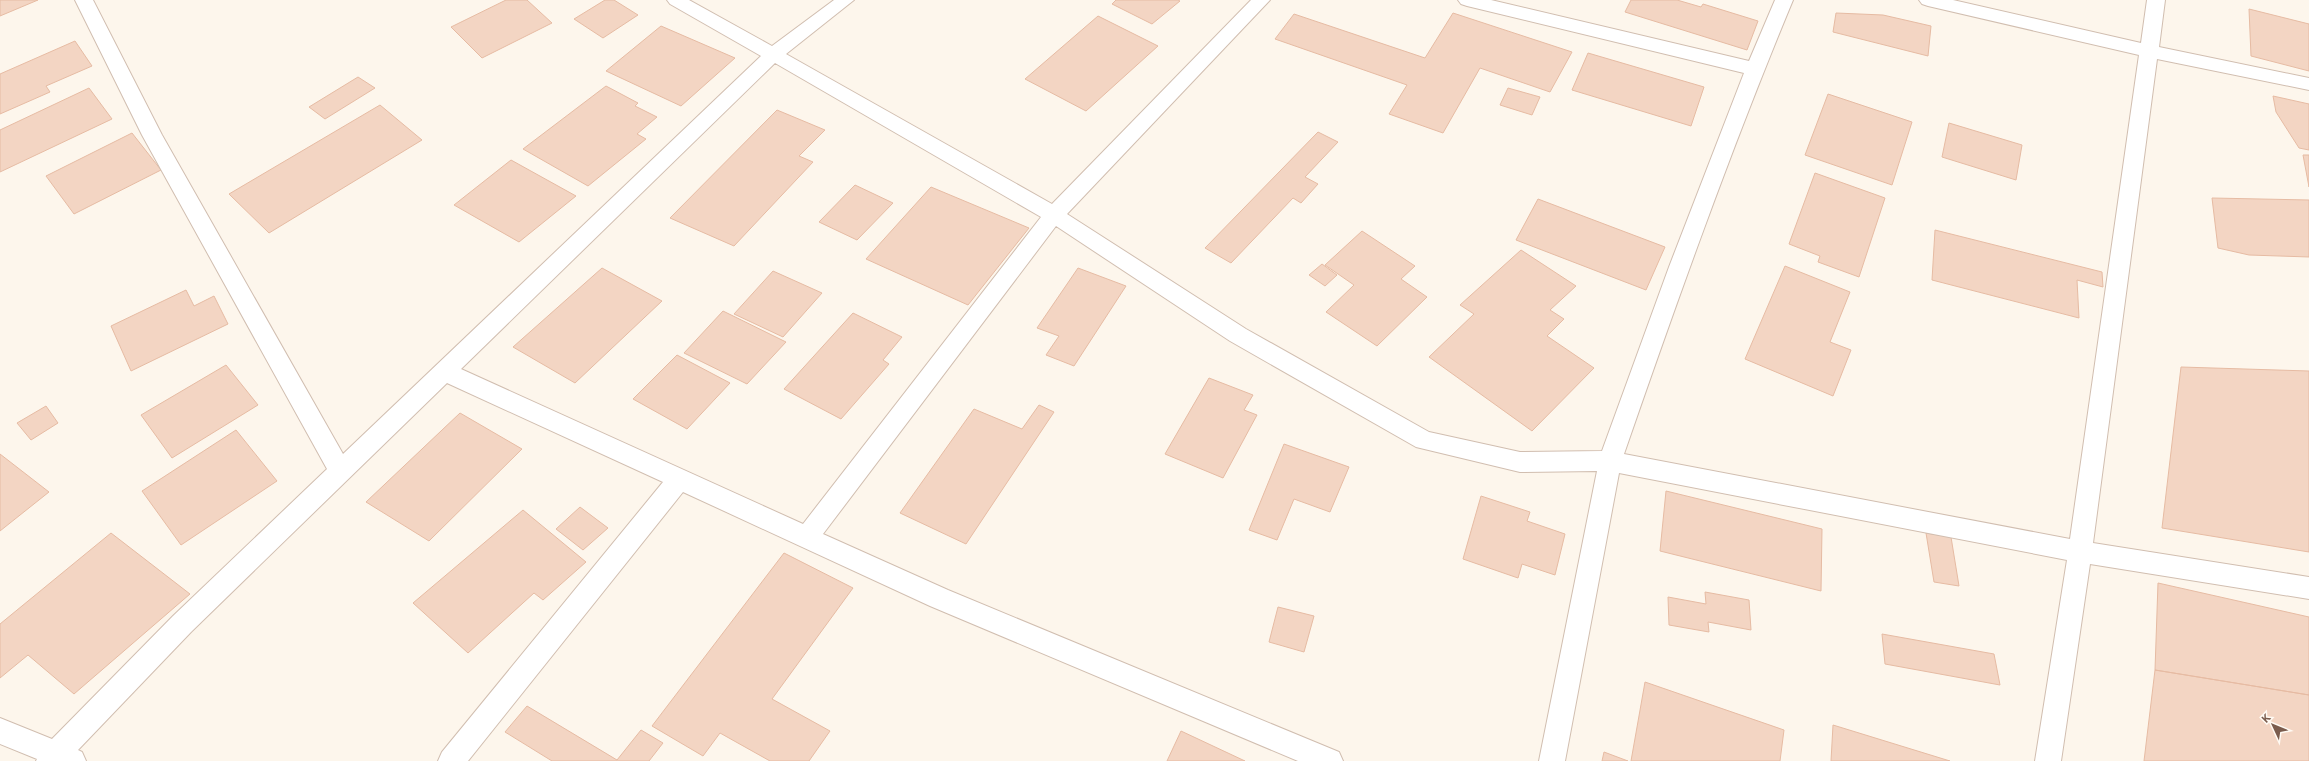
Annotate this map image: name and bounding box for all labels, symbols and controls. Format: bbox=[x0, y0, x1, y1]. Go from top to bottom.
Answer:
north arrow bbox=[2253, 705, 2293, 745]
text: K bbox=[2259, 711, 2274, 726]

